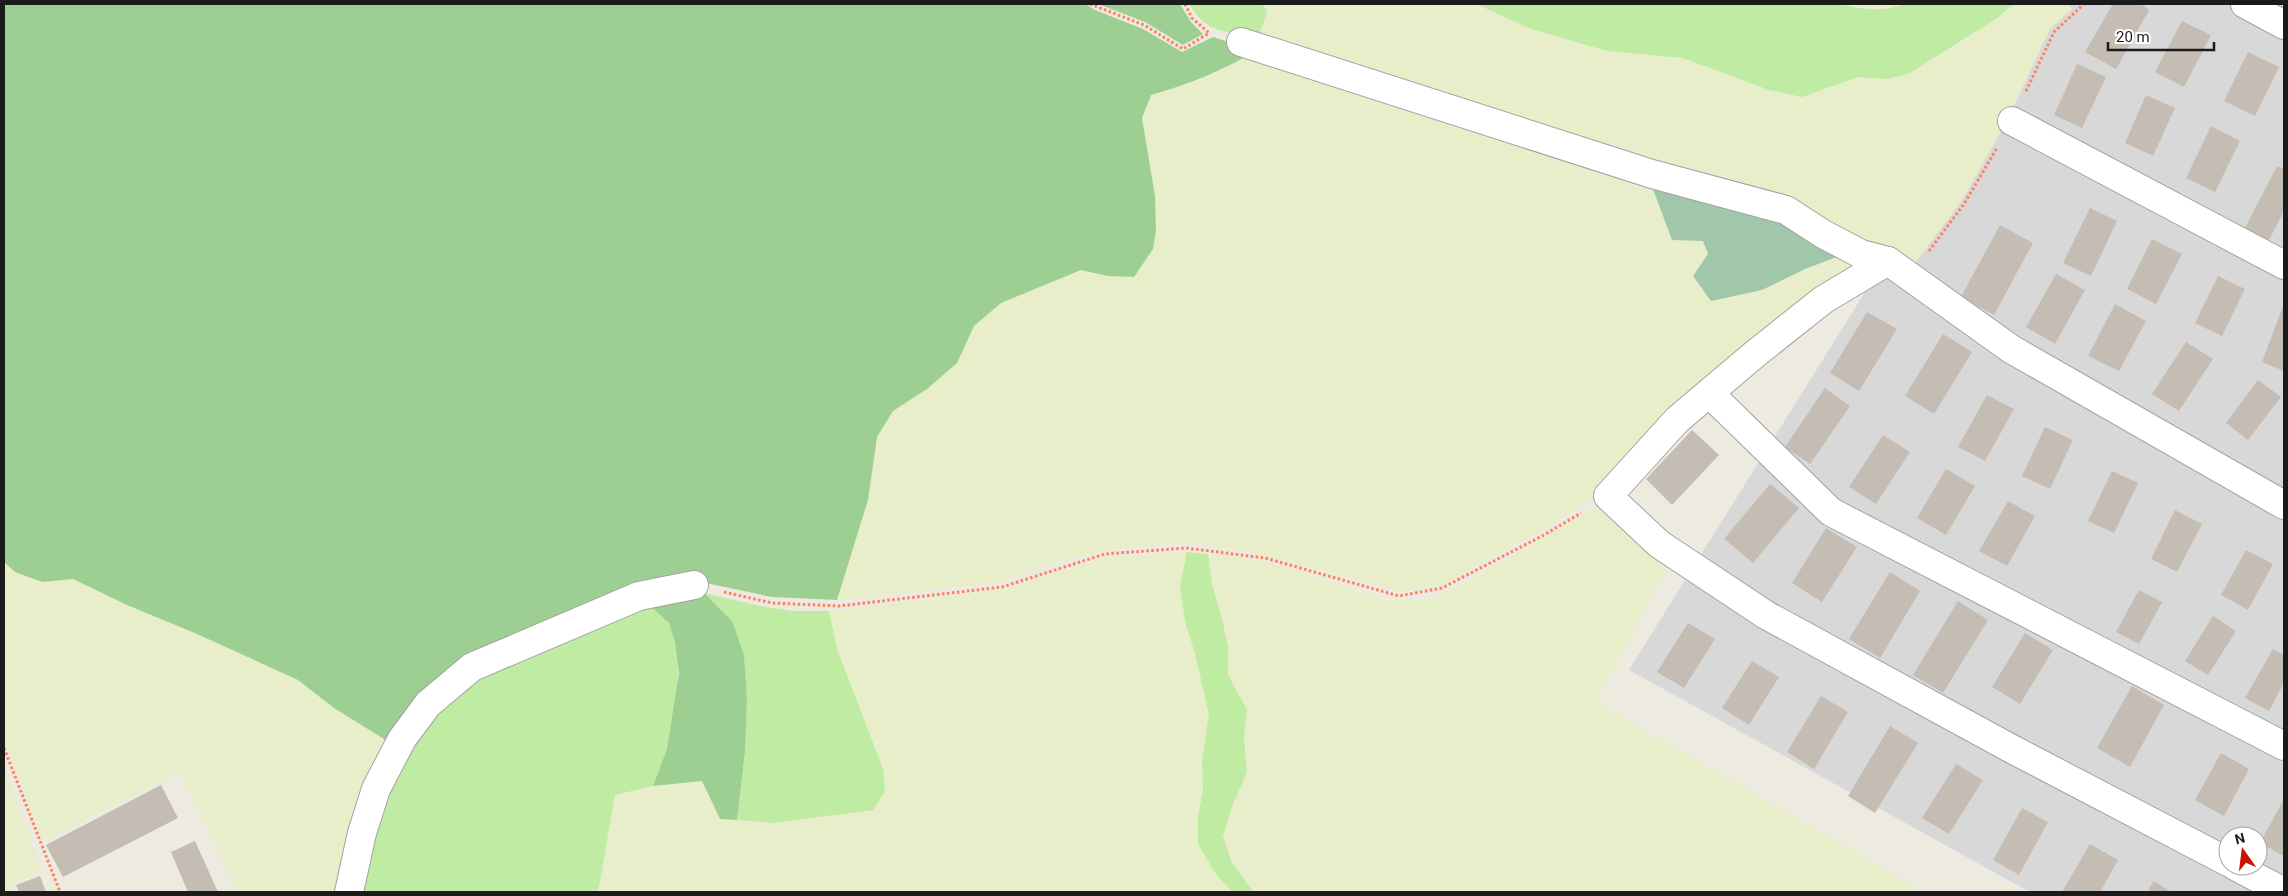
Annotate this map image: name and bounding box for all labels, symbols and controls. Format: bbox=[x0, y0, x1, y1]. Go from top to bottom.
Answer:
scale bar bbox=[2108, 20, 2214, 52]
text: 20 m bbox=[2116, 28, 2150, 46]
north arrow bbox=[2218, 826, 2268, 876]
text: N bbox=[2233, 829, 2247, 847]

